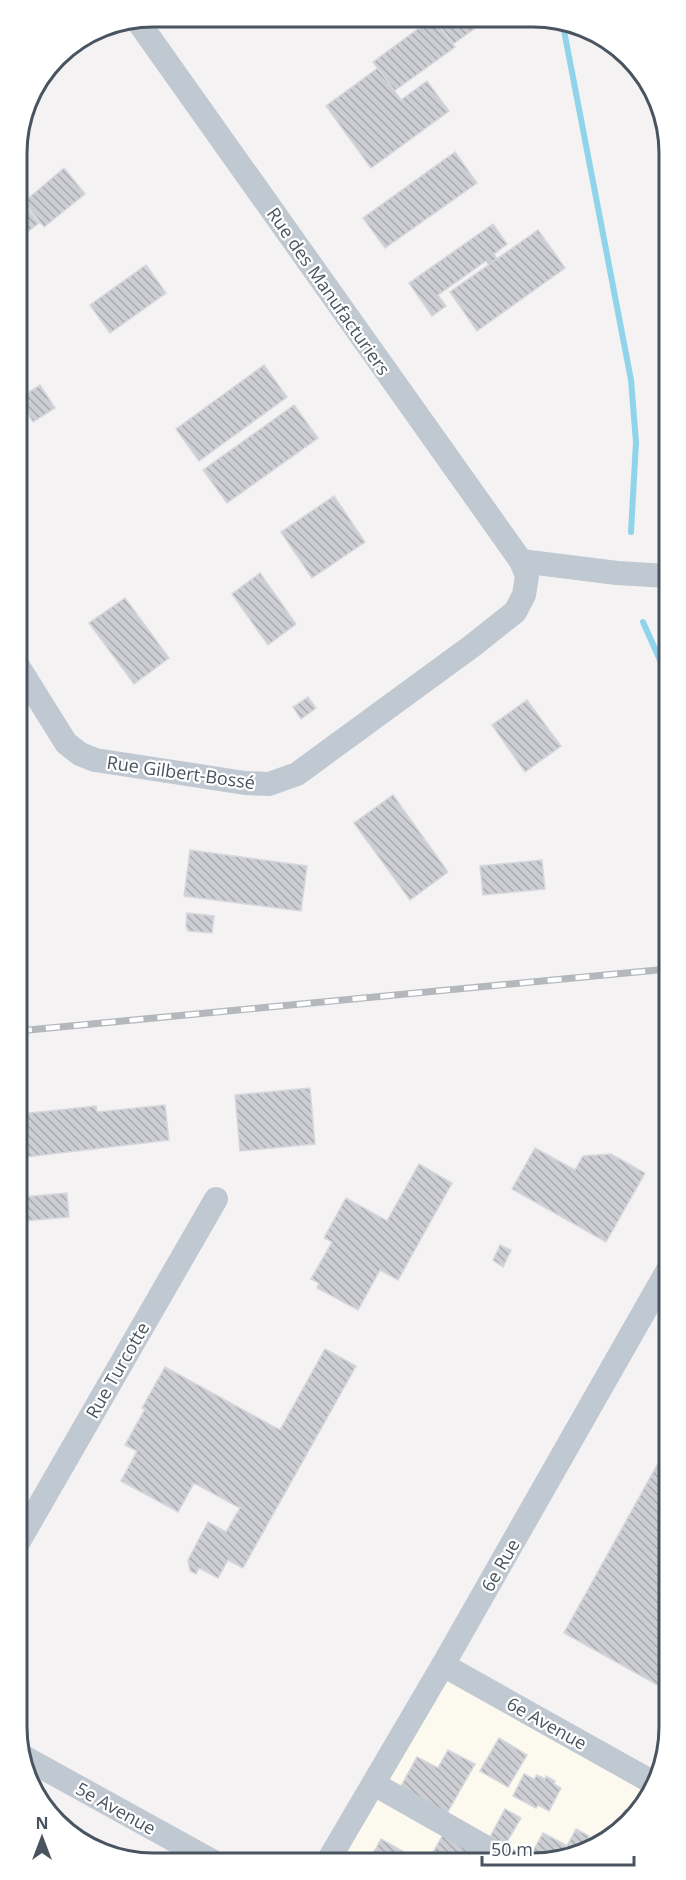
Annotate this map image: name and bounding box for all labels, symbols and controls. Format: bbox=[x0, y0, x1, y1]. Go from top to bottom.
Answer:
street label: Rue des Manufacturiers bbox=[262, 202, 396, 380]
street label: Rue Gilbert-Bossé bbox=[105, 750, 257, 794]
street label: Rue Turcotte bbox=[80, 1317, 154, 1423]
street label: 6e Rue bbox=[475, 1534, 525, 1596]
street label: 6e Avenue bbox=[503, 1691, 591, 1755]
street label: 5e Avenue bbox=[72, 1776, 160, 1840]
north arrow bbox=[12, 1808, 72, 1868]
text: N bbox=[35, 1812, 49, 1834]
scale bar bbox=[482, 1829, 634, 1867]
text: 50 m bbox=[491, 1837, 533, 1861]

